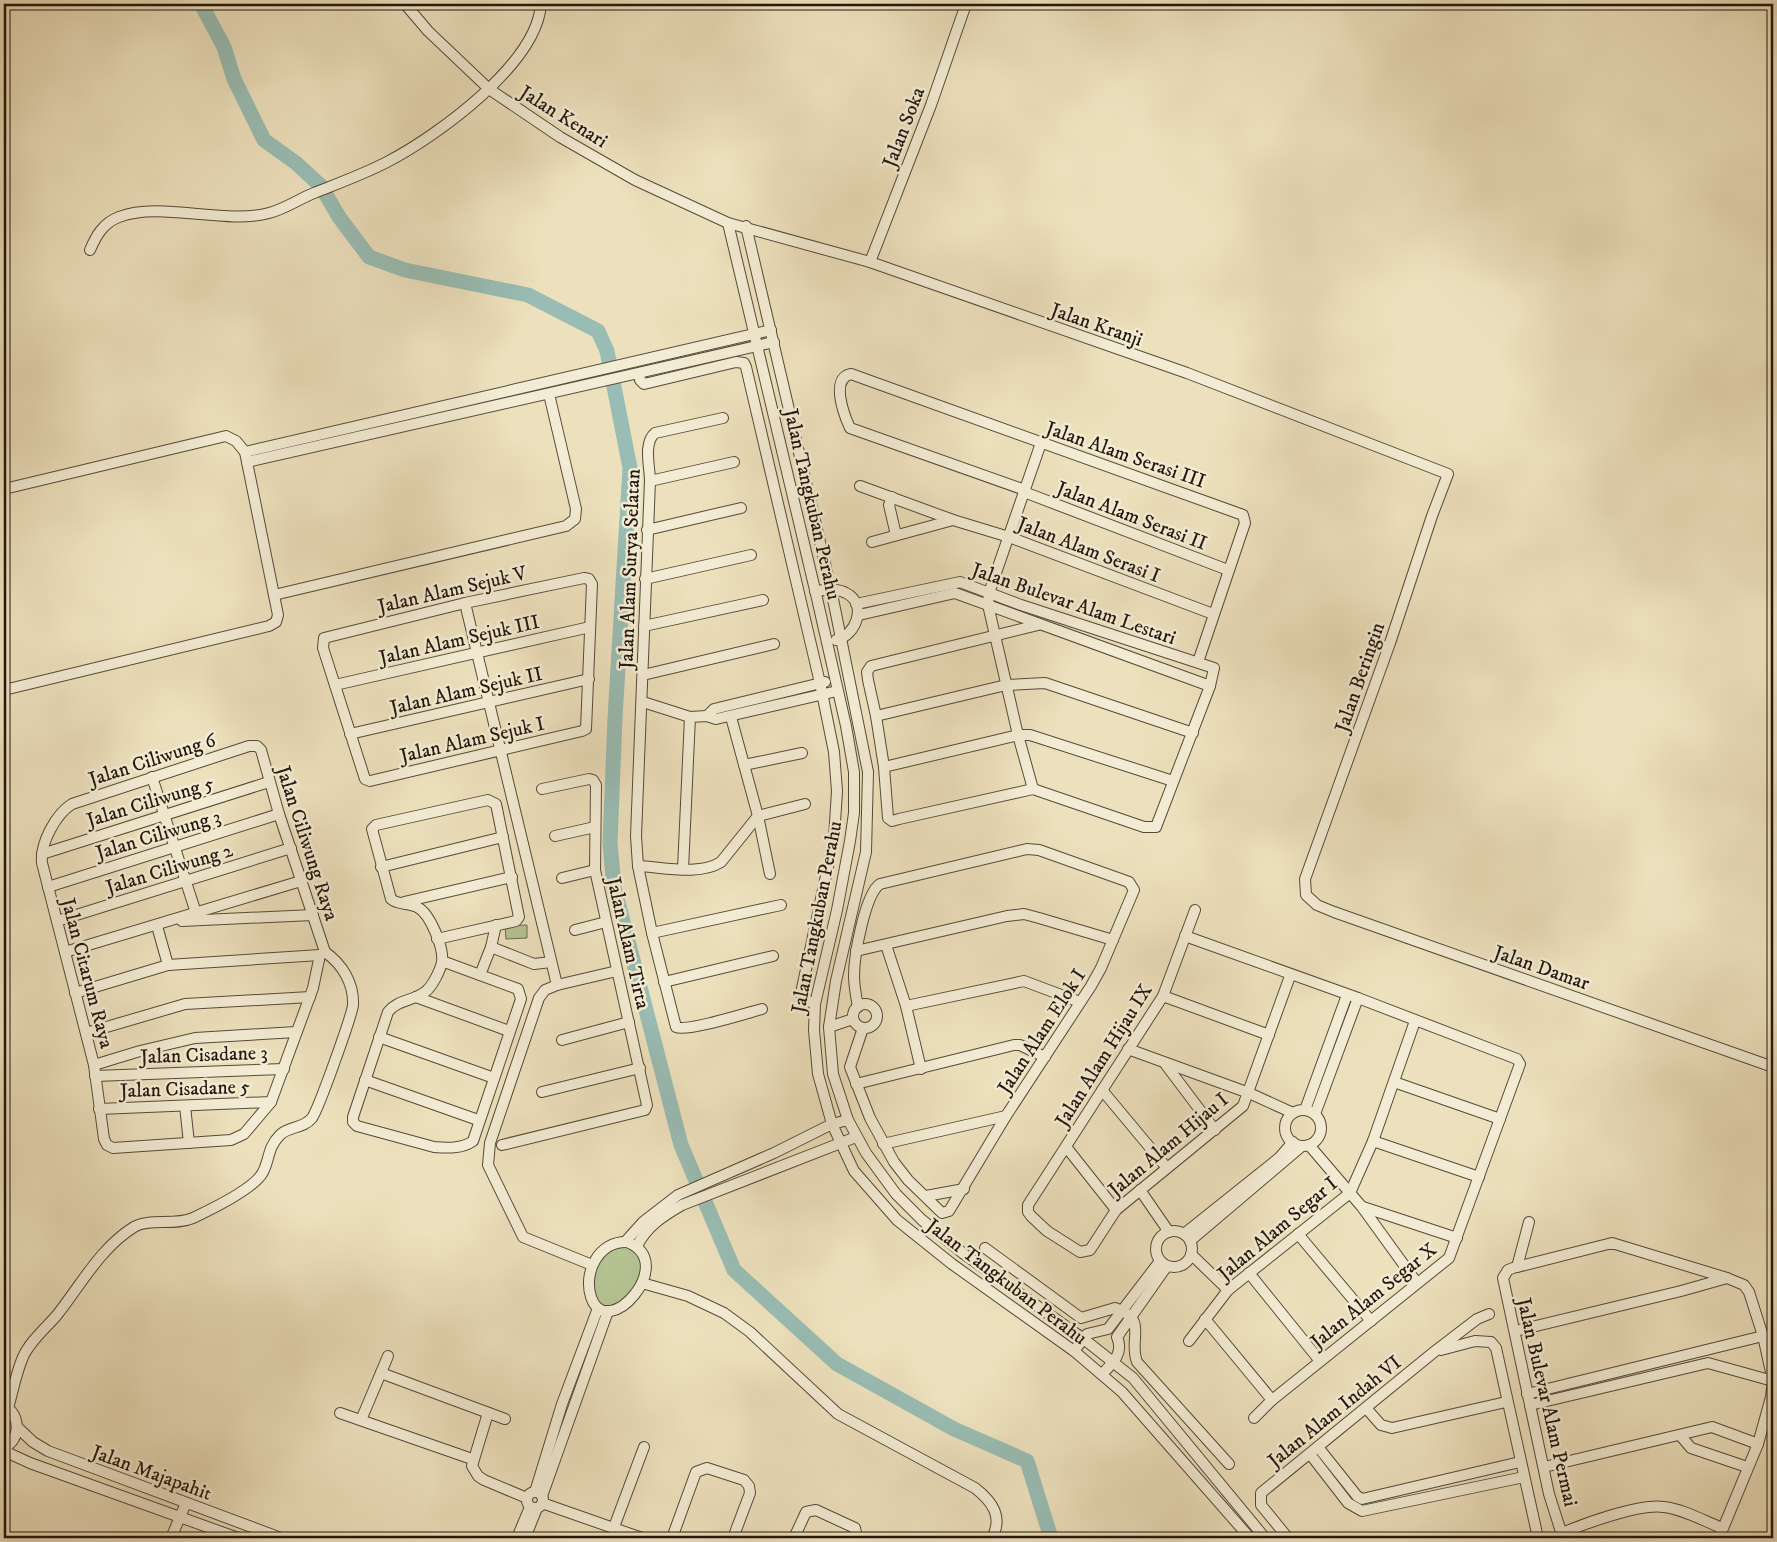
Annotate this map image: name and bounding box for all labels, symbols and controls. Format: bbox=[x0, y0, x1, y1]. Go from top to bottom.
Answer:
street label: Jalan Kenari bbox=[513, 79, 612, 154]
street label: Jalan Soka bbox=[877, 83, 931, 173]
street label: Jalan Kranji bbox=[1045, 297, 1146, 353]
street label: Jalan Tangkuban Perahu bbox=[777, 405, 846, 602]
street label: Jalan Alam Serasi III bbox=[1040, 416, 1209, 494]
street label: Jalan Alam Surya Selatan bbox=[614, 468, 647, 672]
street label: Jalan Alam Serasi II bbox=[1053, 475, 1211, 555]
street label: Jalan Alam Serasi I bbox=[1014, 511, 1164, 587]
street label: Jalan Bulevar Alam Lestari bbox=[966, 557, 1179, 651]
street label: Jalan Alam Sejuk V bbox=[374, 561, 530, 620]
street label: Jalan Alam Sejuk III bbox=[375, 610, 542, 672]
street label: Jalan Beringin bbox=[1329, 619, 1391, 738]
street label: Jalan Alam Sejuk II bbox=[386, 662, 545, 722]
street label: Jalan Alam Sejuk I bbox=[396, 712, 547, 770]
street label: Jalan Ciliwung 6 bbox=[84, 728, 220, 793]
street label: Jalan Ciliwung Raya bbox=[269, 761, 344, 925]
street label: Jalan Ciliwung 5 bbox=[82, 771, 217, 834]
street label: Jalan Ciliwung 3 bbox=[91, 805, 224, 867]
street label: Jalan Tangkuban Perahu bbox=[786, 819, 848, 1017]
street label: Jalan Ciliwung 2 bbox=[101, 838, 236, 901]
street label: Jalan Alam Tirta bbox=[600, 873, 655, 1012]
street label: Jalan Citarum Raya bbox=[54, 894, 119, 1052]
street label: Jalan Damar bbox=[1488, 940, 1593, 997]
street label: Jalan Alam Elok I bbox=[991, 965, 1092, 1101]
street label: Jalan Alam Hijau IX bbox=[1049, 979, 1159, 1134]
street label: Jalan Cisadane 3 bbox=[138, 1041, 268, 1070]
street label: Jalan Cisadane 5 bbox=[118, 1075, 251, 1104]
street label: Jalan Alam Hijau I bbox=[1102, 1088, 1234, 1204]
street label: Jalan Alam Segar I bbox=[1211, 1172, 1343, 1288]
street label: Jalan Tangkuban Perahu bbox=[919, 1212, 1091, 1351]
street label: Jalan Alam Segar X bbox=[1304, 1237, 1442, 1356]
street label: Jalan Bulevar Alam Permai bbox=[1510, 1294, 1583, 1509]
street label: Jalan Alam Indah VI bbox=[1262, 1351, 1407, 1475]
street label: Jalan Majapahit bbox=[86, 1439, 215, 1507]

